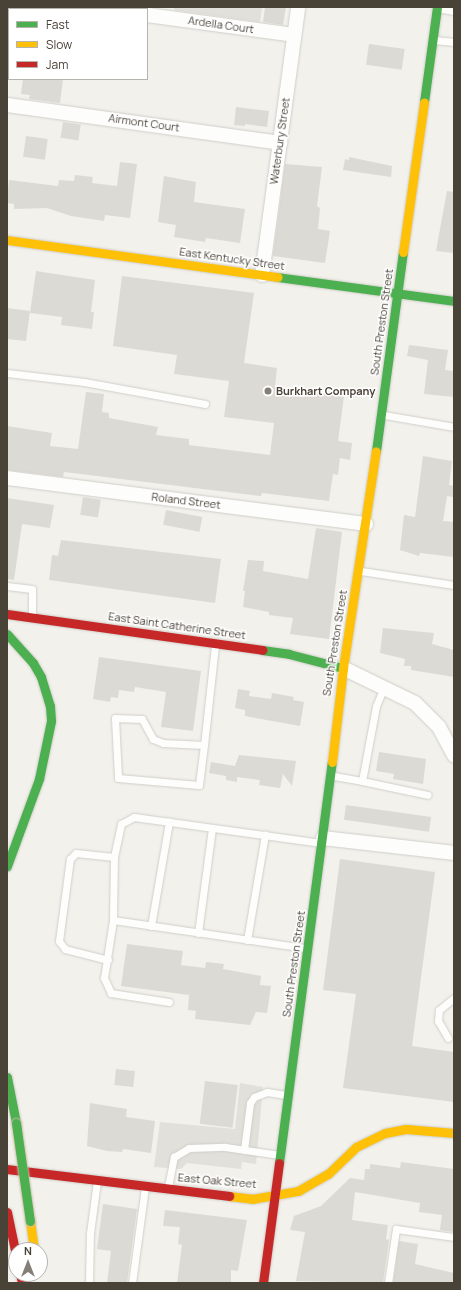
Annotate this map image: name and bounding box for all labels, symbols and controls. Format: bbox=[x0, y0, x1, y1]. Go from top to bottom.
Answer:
legend bbox=[8, 8, 148, 80]
street label: Ardella Court bbox=[187, 14, 255, 36]
text: Fast bbox=[46, 16, 70, 33]
text: Slow bbox=[46, 36, 72, 53]
text: Jam bbox=[46, 56, 68, 73]
street label: Waterbury Street bbox=[267, 97, 293, 185]
street label: Airmont Court bbox=[108, 111, 180, 135]
street label: East Kentucky Street bbox=[178, 245, 286, 273]
street label: South Preston Street bbox=[368, 268, 396, 376]
place label: Burkhart Company bbox=[276, 384, 375, 398]
marker: Burkhart Company bbox=[263, 386, 273, 396]
street label: Roland Street bbox=[151, 490, 221, 512]
street label: South Preston Street bbox=[320, 589, 350, 697]
street label: East Saint Catherine Street bbox=[107, 610, 247, 642]
street label: South Preston Street bbox=[280, 910, 308, 1018]
street label: East Oak Street bbox=[177, 1171, 257, 1191]
north arrow bbox=[8, 1242, 48, 1282]
text: N bbox=[24, 1243, 32, 1258]

